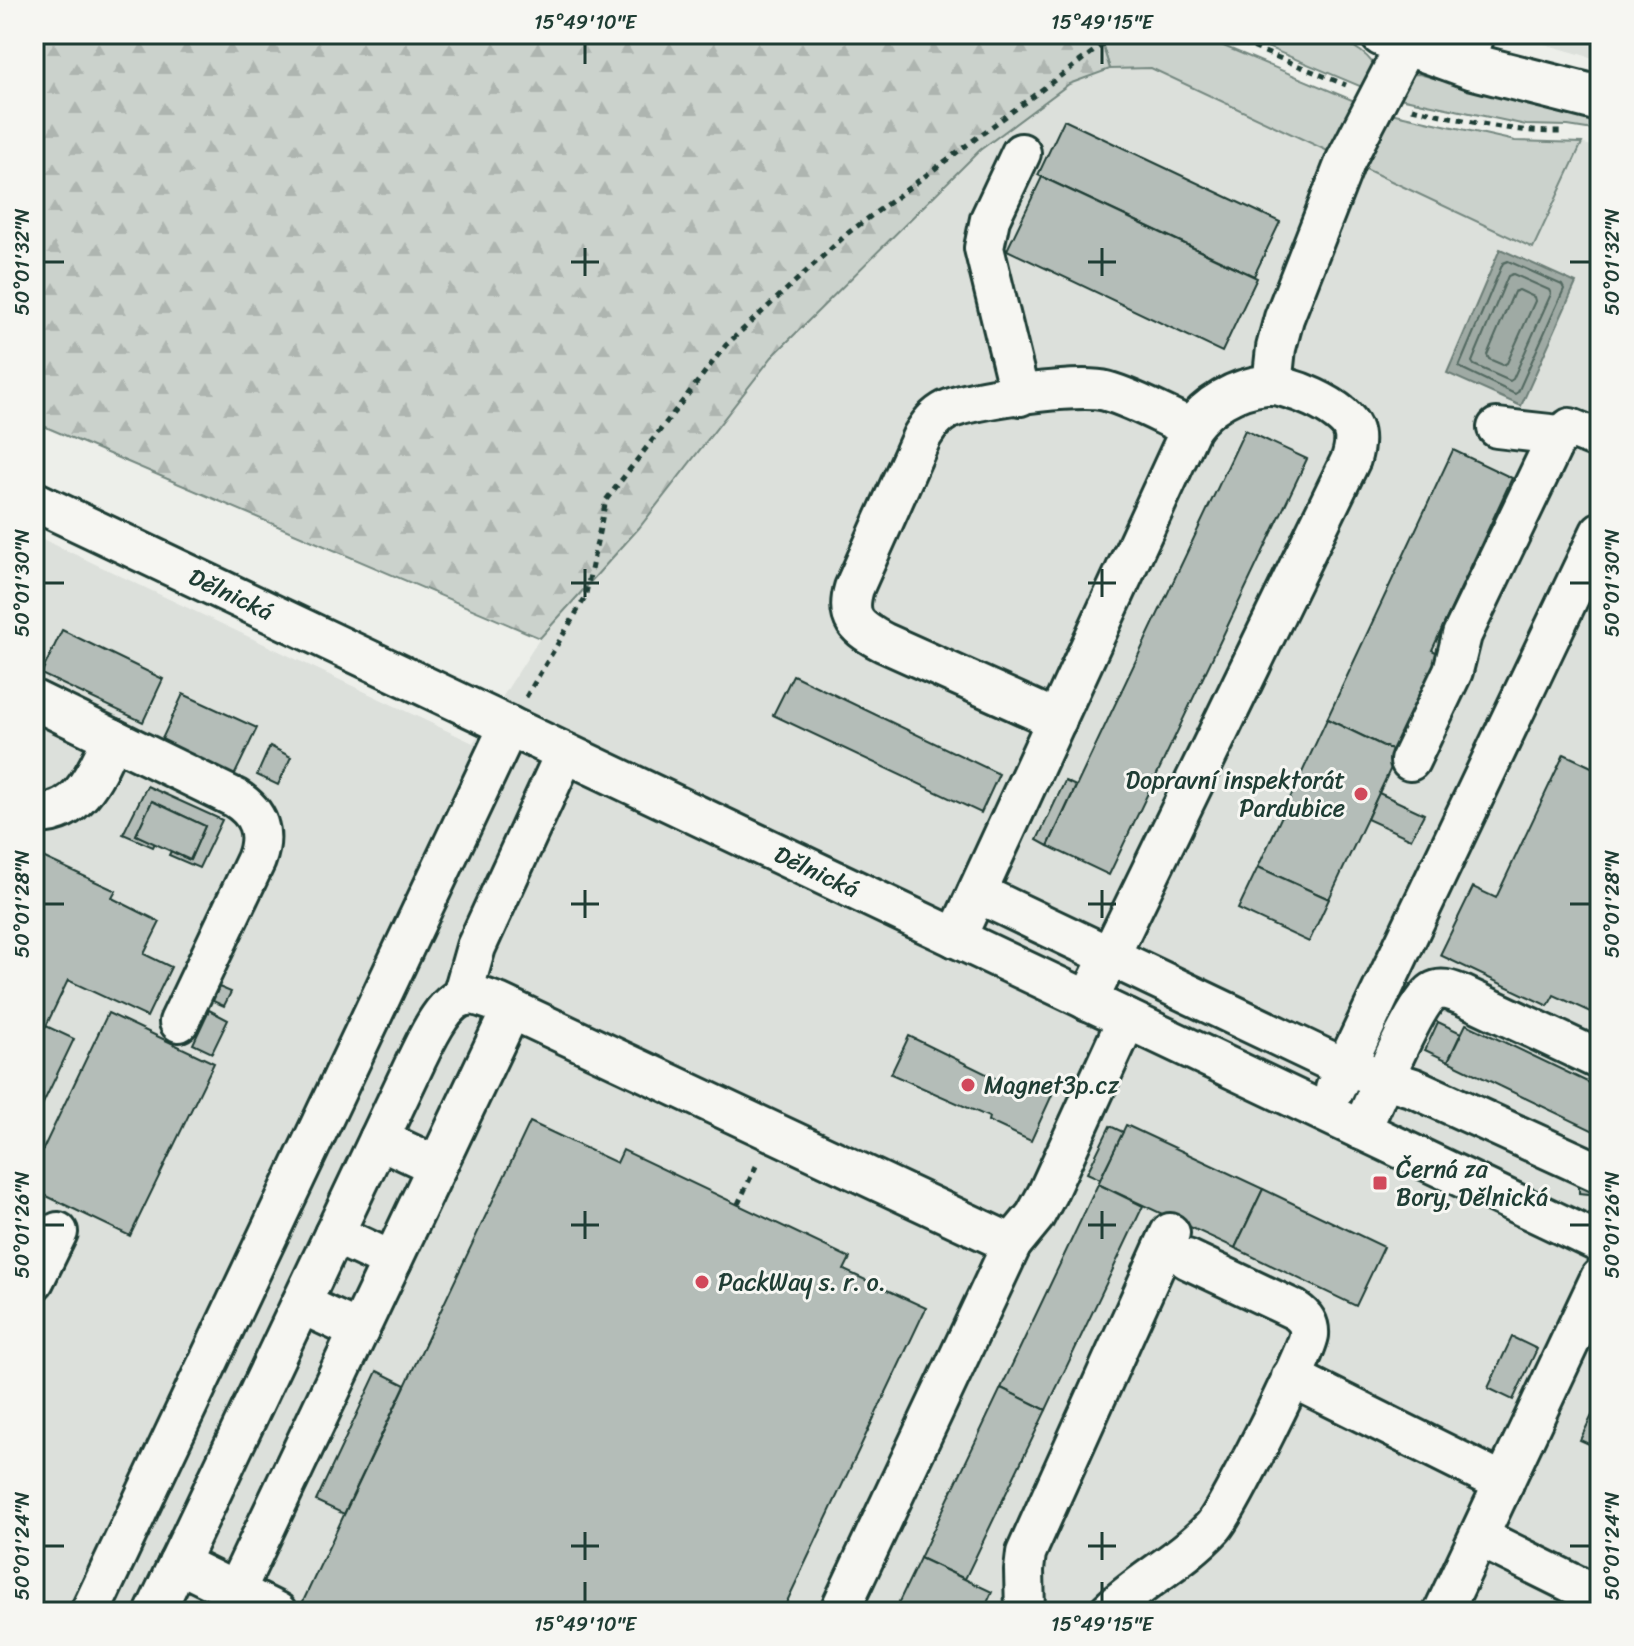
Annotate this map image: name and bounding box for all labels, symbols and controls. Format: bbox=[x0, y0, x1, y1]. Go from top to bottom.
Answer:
text: 15°49'10"E bbox=[534, 5, 638, 40]
text: 15°49'15"E bbox=[1051, 5, 1155, 40]
text: 50°01'32"N bbox=[5, 208, 40, 315]
text: 50°01'32"N bbox=[1595, 208, 1630, 315]
text: 50°01'30"N bbox=[5, 529, 40, 637]
text: 50°01'30"N bbox=[1595, 529, 1630, 637]
street label: Dělnická bbox=[181, 556, 281, 633]
place label: Dopravní inspektorát Pardubice bbox=[1126, 759, 1345, 829]
marker: Dopravní inspektorát Pardubice bbox=[1352, 785, 1370, 803]
street label: Dělnická bbox=[767, 834, 866, 910]
text: 50°01'28"N bbox=[5, 850, 40, 958]
text: 50°01'28"N bbox=[1595, 850, 1630, 958]
place label: Magnet3p.cz bbox=[984, 1064, 1120, 1106]
marker: Magnet3p.cz bbox=[959, 1076, 977, 1094]
place label: Černá za Bory, Dělnická bbox=[1396, 1148, 1548, 1218]
text: 50°01'26"N bbox=[5, 1171, 40, 1279]
text: 50°01'26"N bbox=[1595, 1171, 1630, 1279]
marker: Černá za Bory, Dělnická bbox=[1371, 1174, 1389, 1192]
place label: PackWay s. r. o. bbox=[718, 1261, 886, 1303]
marker: PackWay s. r. o. bbox=[693, 1273, 711, 1291]
text: 50°01'24"N bbox=[5, 1492, 40, 1600]
text: 50°01'24"N bbox=[1595, 1492, 1630, 1600]
text: 15°49'10"E bbox=[534, 1607, 638, 1642]
text: 15°49'15"E bbox=[1051, 1607, 1155, 1642]

